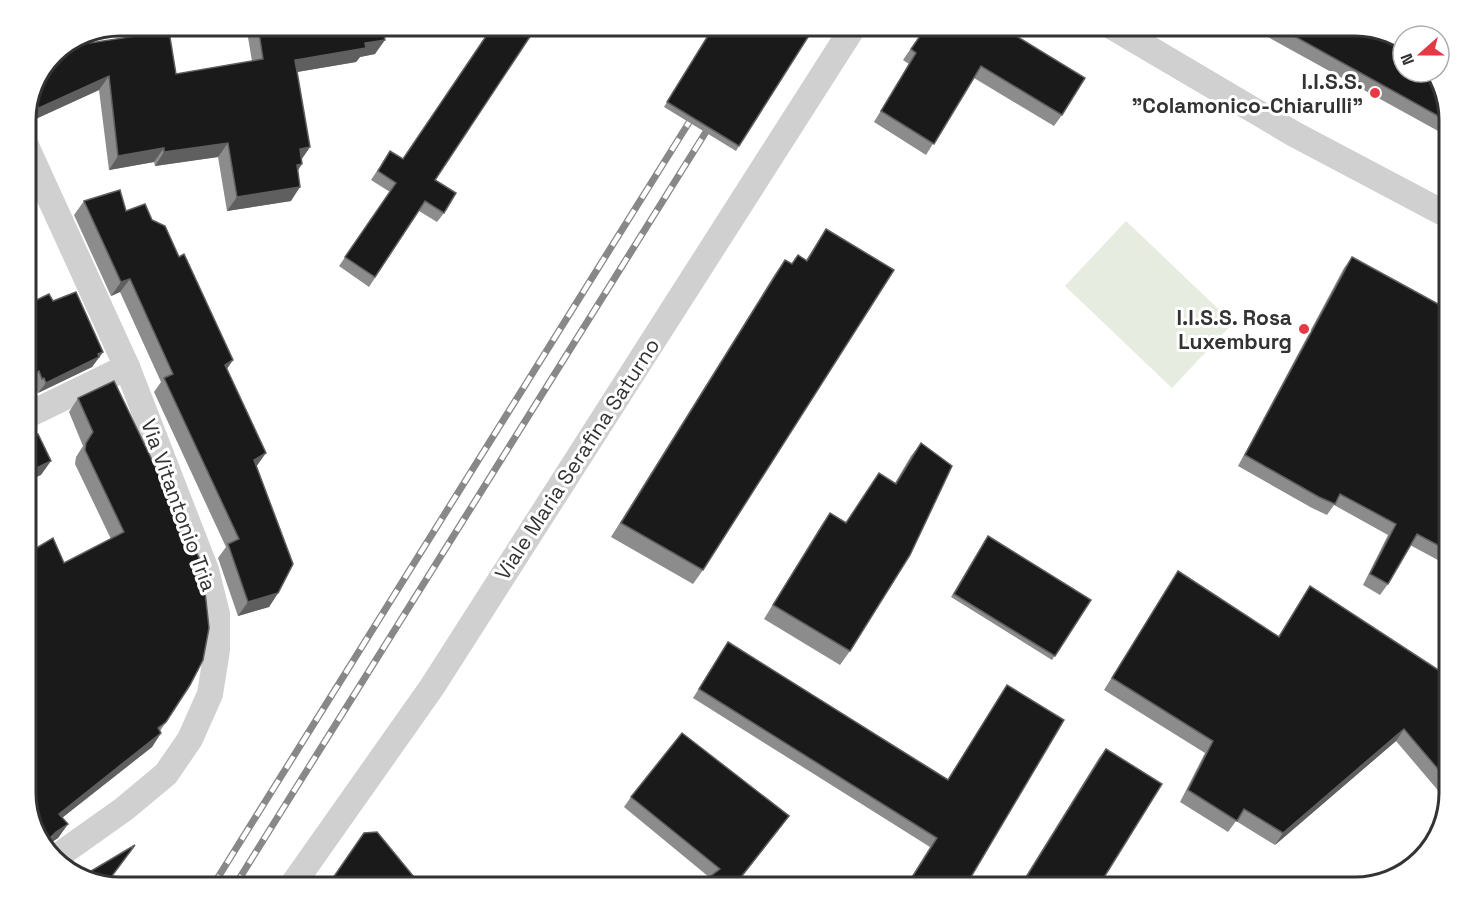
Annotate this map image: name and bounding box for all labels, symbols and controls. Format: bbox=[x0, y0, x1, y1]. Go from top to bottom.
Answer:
north arrow bbox=[1391, 24, 1451, 84]
text: N bbox=[1396, 50, 1419, 68]
place label: I.I.S.S. "Colamonico-Chiarulli" bbox=[1132, 68, 1363, 119]
marker: I.I.S.S. "Colamonico-Chiarulli" bbox=[1368, 86, 1382, 100]
place label: I.I.S.S. Rosa Luxemburg bbox=[1177, 304, 1292, 355]
marker: I.I.S.S. Rosa Luxemburg bbox=[1297, 322, 1311, 336]
street label: Viale Maria Serafina Saturno bbox=[489, 333, 665, 585]
street label: Via Vitantonio Tria bbox=[135, 415, 223, 595]

